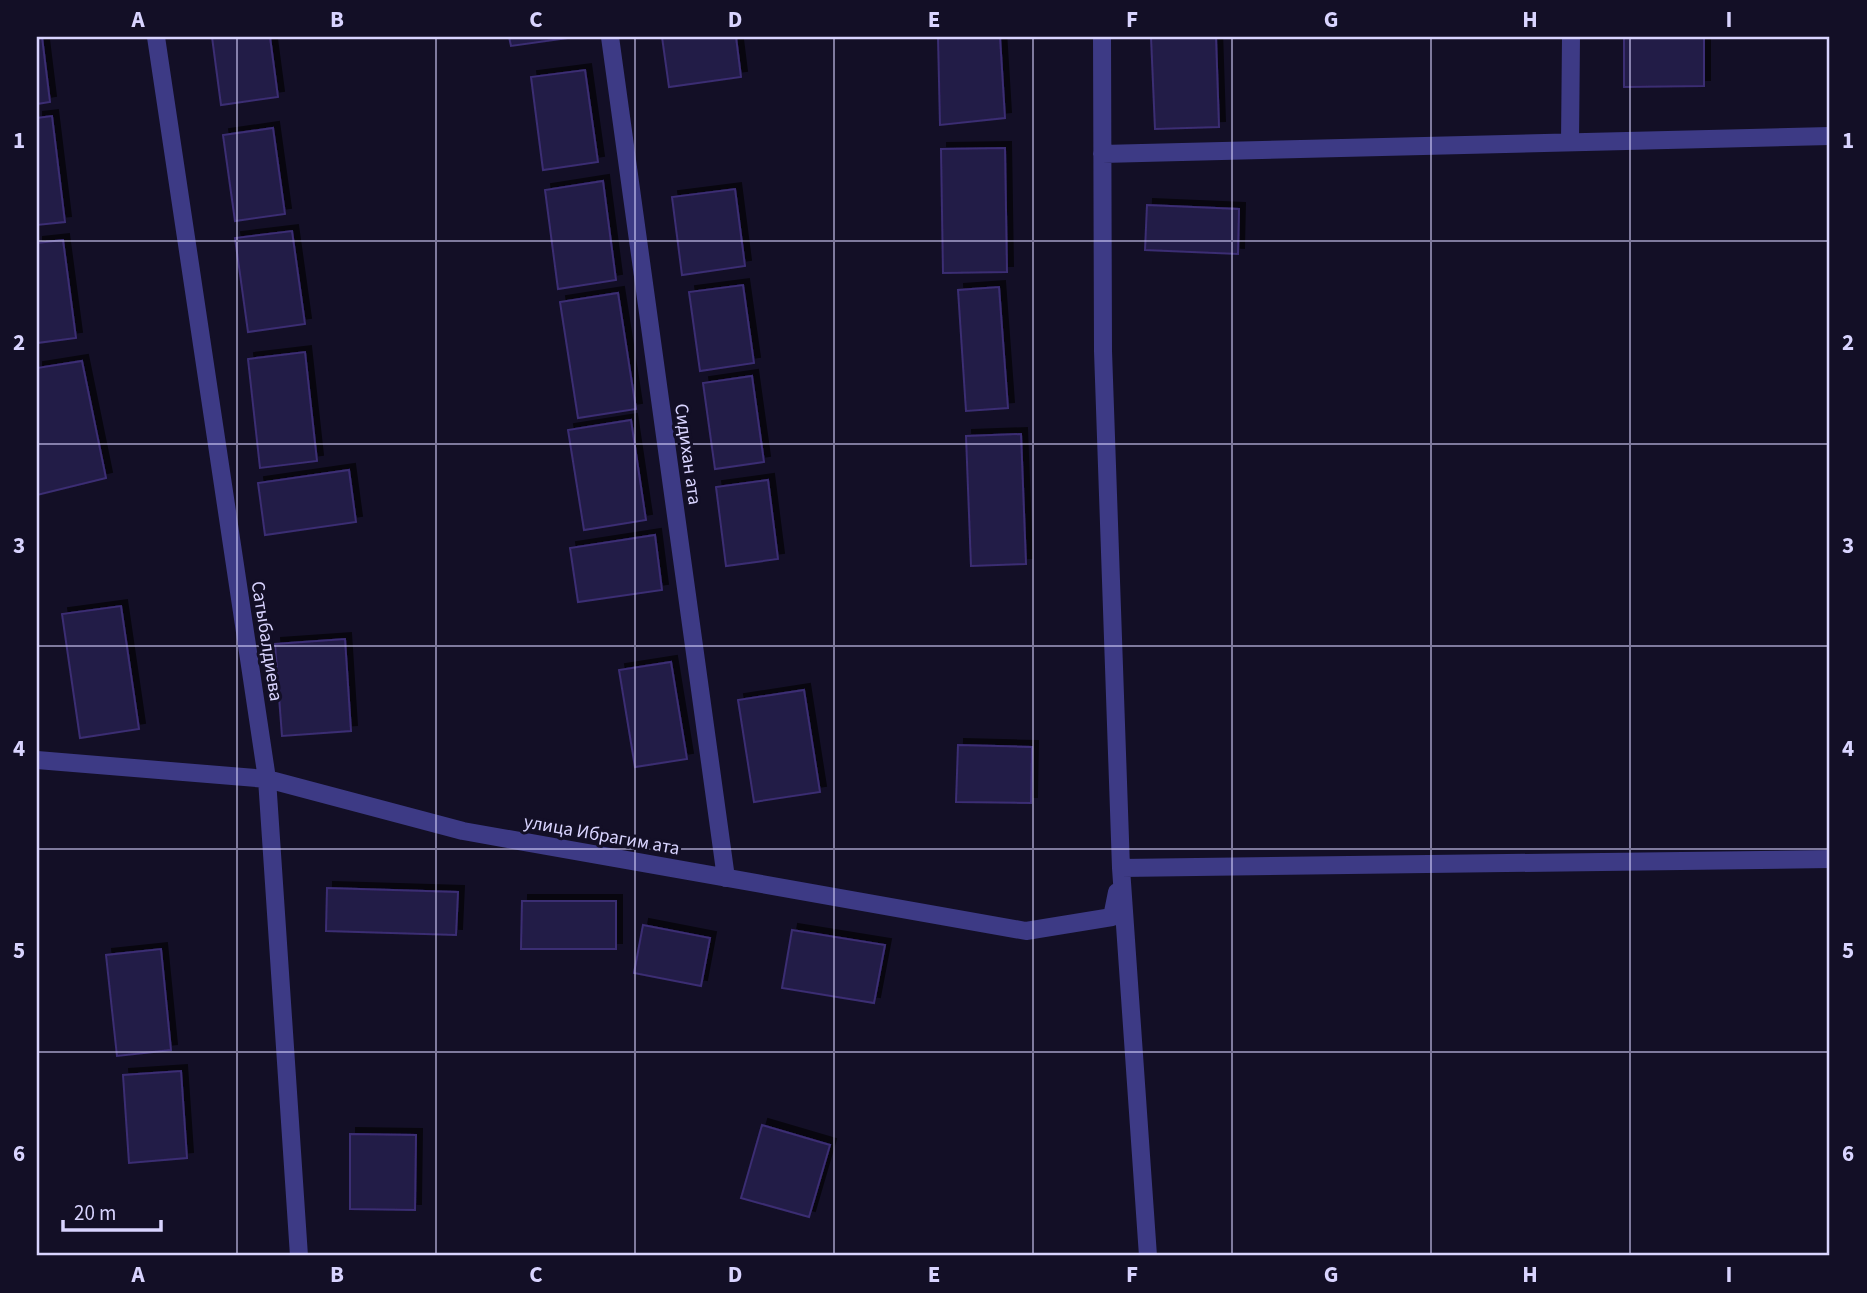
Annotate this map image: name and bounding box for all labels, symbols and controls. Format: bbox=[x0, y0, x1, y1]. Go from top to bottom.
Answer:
text: A bbox=[130, 3, 145, 36]
text: B bbox=[330, 3, 344, 36]
text: C bbox=[529, 3, 543, 36]
text: D bbox=[728, 3, 742, 36]
text: E bbox=[928, 3, 940, 36]
text: F bbox=[1126, 3, 1138, 36]
text: G bbox=[1324, 3, 1338, 36]
text: H bbox=[1522, 3, 1538, 36]
text: I bbox=[1726, 3, 1732, 36]
text: 1 bbox=[13, 124, 25, 157]
text: 1 bbox=[1842, 124, 1854, 157]
text: 2 bbox=[13, 326, 25, 359]
text: 2 bbox=[1842, 326, 1854, 359]
street label: Сидихан ата bbox=[667, 402, 708, 507]
text: 3 bbox=[13, 529, 25, 562]
text: 3 bbox=[1842, 529, 1854, 562]
street label: Сатыбалдиева bbox=[244, 579, 289, 703]
text: 4 bbox=[13, 732, 25, 765]
text: 4 bbox=[1842, 732, 1854, 765]
street label: улица Ибрагим ата bbox=[522, 808, 682, 862]
text: 5 bbox=[13, 934, 25, 967]
text: 5 bbox=[1842, 934, 1854, 967]
text: 6 bbox=[13, 1137, 25, 1170]
text: 6 bbox=[1842, 1137, 1854, 1170]
scale bar bbox=[63, 1188, 161, 1232]
text: 20 m bbox=[74, 1198, 116, 1228]
text: A bbox=[130, 1258, 145, 1291]
text: B bbox=[330, 1258, 344, 1291]
text: C bbox=[529, 1258, 543, 1291]
text: D bbox=[728, 1258, 742, 1291]
text: E bbox=[928, 1258, 940, 1291]
text: F bbox=[1126, 1258, 1138, 1291]
text: G bbox=[1324, 1258, 1338, 1291]
text: H bbox=[1522, 1258, 1538, 1291]
text: I bbox=[1726, 1258, 1732, 1291]

